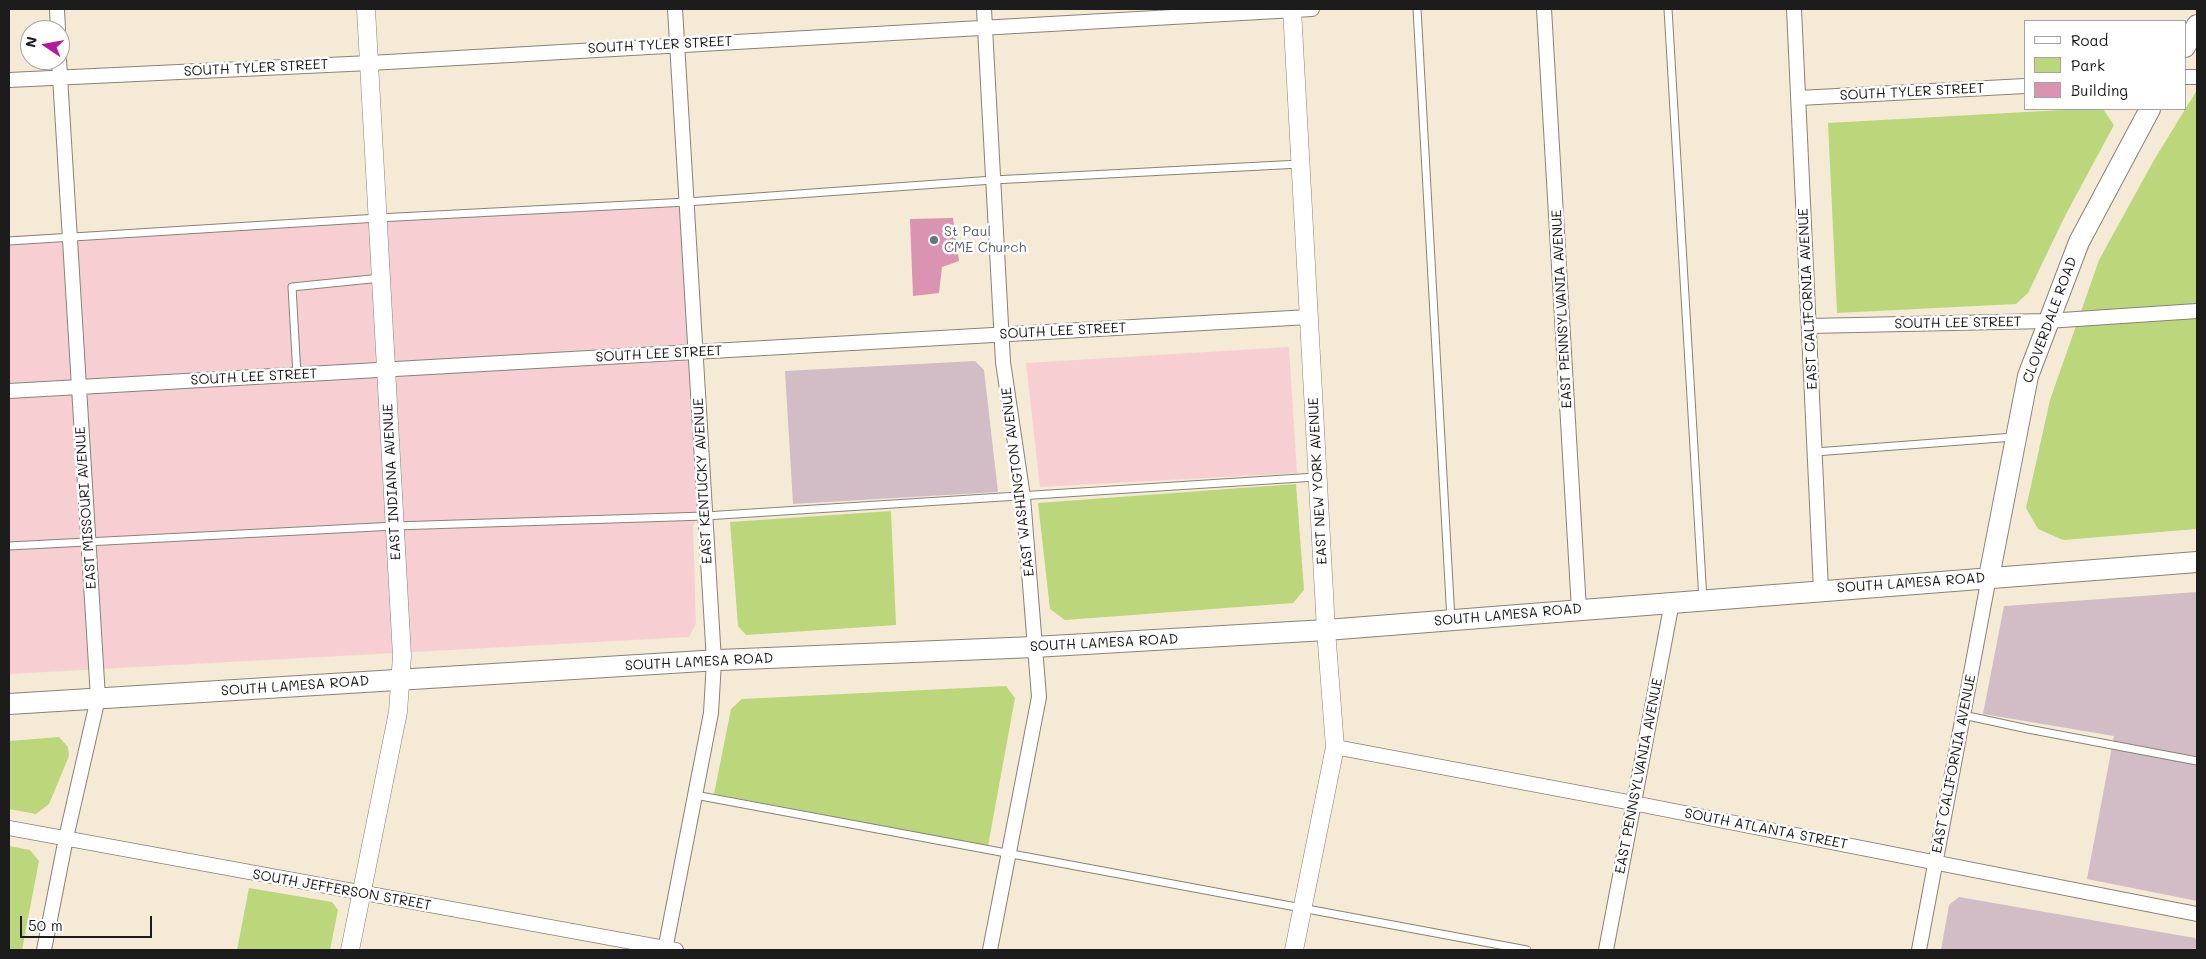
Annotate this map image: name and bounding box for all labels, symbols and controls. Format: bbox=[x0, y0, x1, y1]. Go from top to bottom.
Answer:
north arrow bbox=[20, 20, 70, 70]
legend bbox=[2024, 20, 2186, 110]
text: Road bbox=[2071, 30, 2108, 50]
street label: SOUTH TYLER STREET bbox=[587, 33, 733, 57]
text: N bbox=[20, 35, 41, 49]
text: Park bbox=[2071, 55, 2105, 75]
street label: SOUTH TYLER STREET bbox=[183, 56, 329, 80]
street label: SOUTH TYLER STREET bbox=[1839, 80, 1985, 104]
text: Building bbox=[2071, 80, 2128, 100]
street label: EAST CALIFORNIA AVENUE bbox=[1795, 208, 1821, 390]
street label: EAST PENNSYLVANIA AVENUE bbox=[1548, 209, 1576, 409]
place label: St Paul CME Church bbox=[944, 224, 1026, 256]
marker: St Paul CME Church bbox=[928, 234, 940, 246]
street label: CLOVERDALE ROAD bbox=[2019, 255, 2081, 385]
street label: SOUTH LEE STREET bbox=[1894, 313, 2022, 333]
street label: SOUTH LEE STREET bbox=[999, 319, 1127, 343]
street label: SOUTH LEE STREET bbox=[595, 342, 723, 366]
street label: SOUTH LEE STREET bbox=[190, 365, 318, 389]
street label: EAST WASHINGTON AVENUE bbox=[998, 386, 1038, 578]
street label: EAST NEW YORK AVENUE bbox=[1305, 397, 1331, 565]
street label: EAST KENTUCKY AVENUE bbox=[690, 398, 716, 564]
street label: EAST INDIANA AVENUE bbox=[380, 403, 404, 561]
street label: EAST MISSOURI AVENUE bbox=[72, 426, 100, 590]
street label: SOUTH LAMESA ROAD bbox=[1836, 569, 1986, 597]
street label: SOUTH LAMESA ROAD bbox=[1433, 600, 1583, 630]
street label: SOUTH LAMESA ROAD bbox=[1030, 631, 1178, 655]
street label: SOUTH LAMESA ROAD bbox=[625, 650, 773, 674]
street label: SOUTH LAMESA ROAD bbox=[220, 672, 370, 700]
street label: EAST CALIFORNIA AVENUE bbox=[1928, 673, 1980, 855]
street label: EAST PENNSYLVANIA AVENUE bbox=[1612, 677, 1666, 875]
street label: SOUTH ATLANTA STREET bbox=[1683, 805, 1849, 853]
street label: SOUTH JEFFERSON STREET bbox=[251, 866, 433, 914]
scale bar bbox=[22, 906, 155, 938]
text: 50 m bbox=[28, 915, 63, 935]

